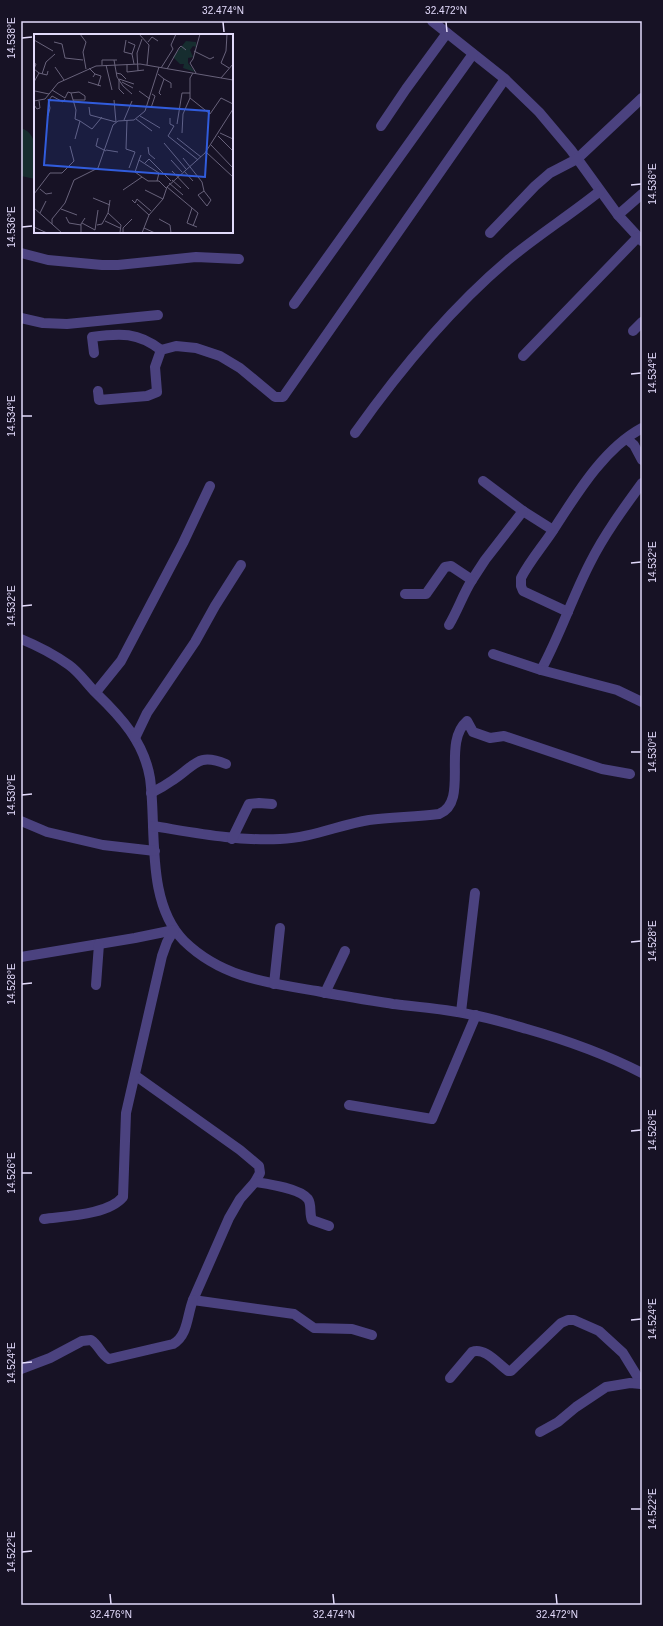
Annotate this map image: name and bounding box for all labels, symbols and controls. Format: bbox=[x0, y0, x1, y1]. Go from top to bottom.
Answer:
text: 32.474°N bbox=[202, 5, 244, 16]
text: 32.472°N bbox=[425, 5, 467, 16]
text: 14.538°E bbox=[6, 17, 17, 59]
inset map bbox=[34, 34, 233, 233]
text: 14.536°E bbox=[647, 163, 658, 205]
text: 14.536°E bbox=[6, 206, 17, 248]
text: 14.534°E bbox=[647, 352, 658, 394]
text: 14.534°E bbox=[6, 395, 17, 437]
text: 14.532°E bbox=[647, 541, 658, 583]
text: 14.532°E bbox=[6, 585, 17, 627]
text: 14.530°E bbox=[647, 731, 658, 773]
text: 14.530°E bbox=[6, 774, 17, 816]
text: 14.528°E bbox=[647, 920, 658, 962]
text: 14.528°E bbox=[6, 963, 17, 1005]
text: 14.526°E bbox=[647, 1109, 658, 1151]
text: 14.526°E bbox=[6, 1152, 17, 1194]
text: 14.524°E bbox=[647, 1298, 658, 1340]
text: 14.524°E bbox=[6, 1342, 17, 1384]
text: 14.522°E bbox=[647, 1488, 658, 1530]
text: 14.522°E bbox=[6, 1531, 17, 1573]
text: 32.476°N bbox=[90, 1609, 132, 1620]
text: 32.474°N bbox=[313, 1609, 355, 1620]
text: 32.472°N bbox=[536, 1609, 578, 1620]

